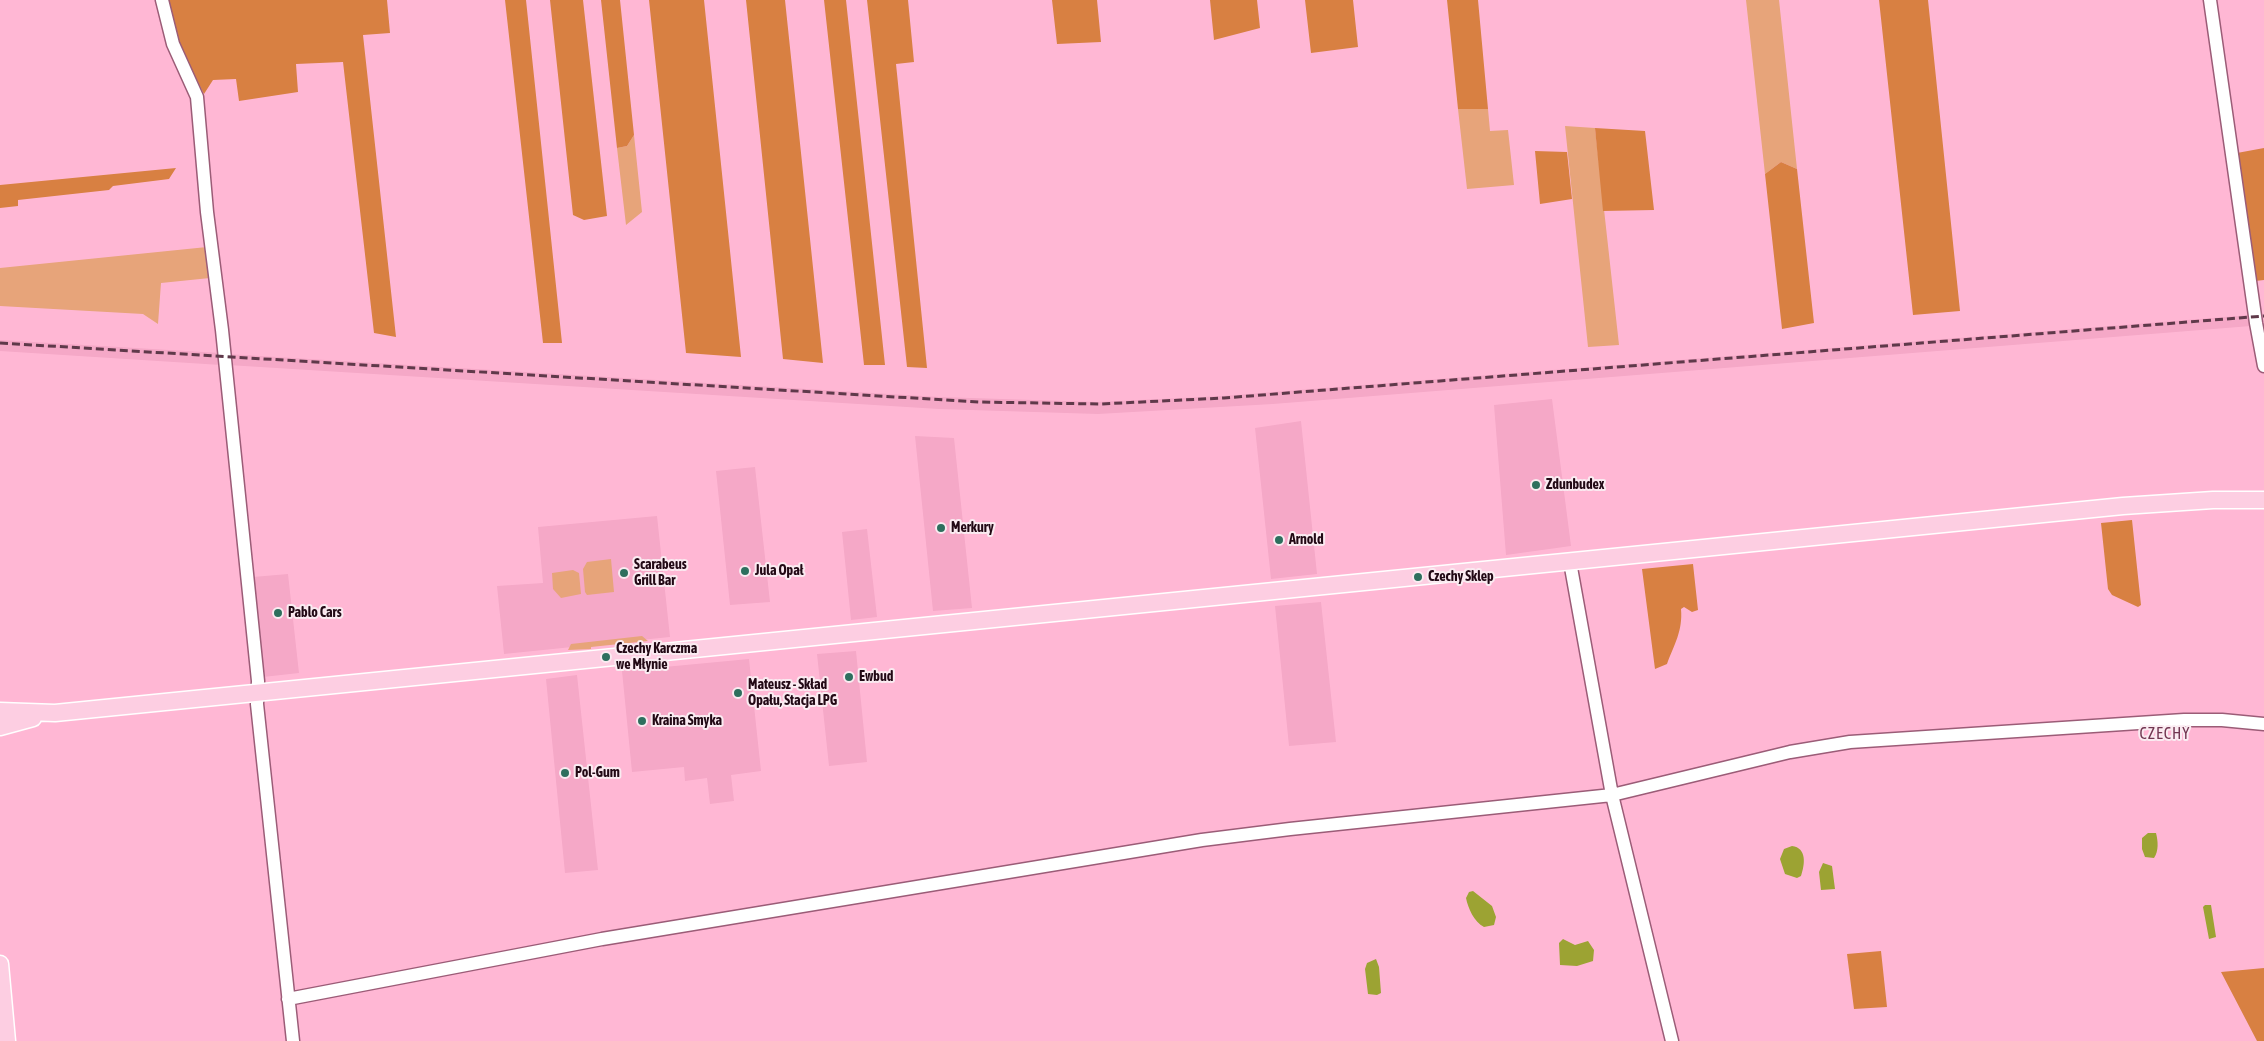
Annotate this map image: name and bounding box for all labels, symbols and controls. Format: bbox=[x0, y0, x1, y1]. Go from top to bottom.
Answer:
place label: Zdunbudex bbox=[1546, 477, 1604, 493]
marker: Zdunbudex bbox=[1530, 479, 1542, 491]
place label: Merkury bbox=[951, 520, 994, 536]
marker: Merkury bbox=[935, 522, 947, 534]
place label: Arnold bbox=[1289, 532, 1324, 548]
marker: Arnold bbox=[1273, 534, 1285, 546]
place label: Scarabeus Grill Bar bbox=[634, 557, 687, 590]
place label: Jula Opał bbox=[755, 563, 803, 579]
marker: Jula Opał bbox=[739, 565, 751, 577]
marker: Scarabeus Grill Bar bbox=[618, 567, 630, 579]
place label: Czechy Sklep bbox=[1428, 569, 1494, 585]
marker: Czechy Sklep bbox=[1412, 571, 1424, 583]
place label: Pablo Cars bbox=[288, 605, 342, 621]
marker: Pablo Cars bbox=[272, 607, 284, 619]
place label: Czechy Karczma we Młynie bbox=[616, 641, 697, 674]
marker: Czechy Karczma we Młynie bbox=[600, 651, 612, 663]
place label: Ewbud bbox=[859, 669, 893, 685]
marker: Ewbud bbox=[843, 671, 855, 683]
place label: Mateusz - Skład Opału, Stacja LPG bbox=[748, 677, 837, 710]
marker: Mateusz - Skład Opału, Stacja LPG bbox=[732, 687, 744, 699]
place label: Kraina Smyka bbox=[652, 713, 722, 729]
marker: Kraina Smyka bbox=[636, 715, 648, 727]
district label: CZECHY bbox=[2139, 724, 2191, 744]
place label: Pol-Gum bbox=[575, 765, 620, 781]
marker: Pol-Gum bbox=[559, 767, 571, 779]

